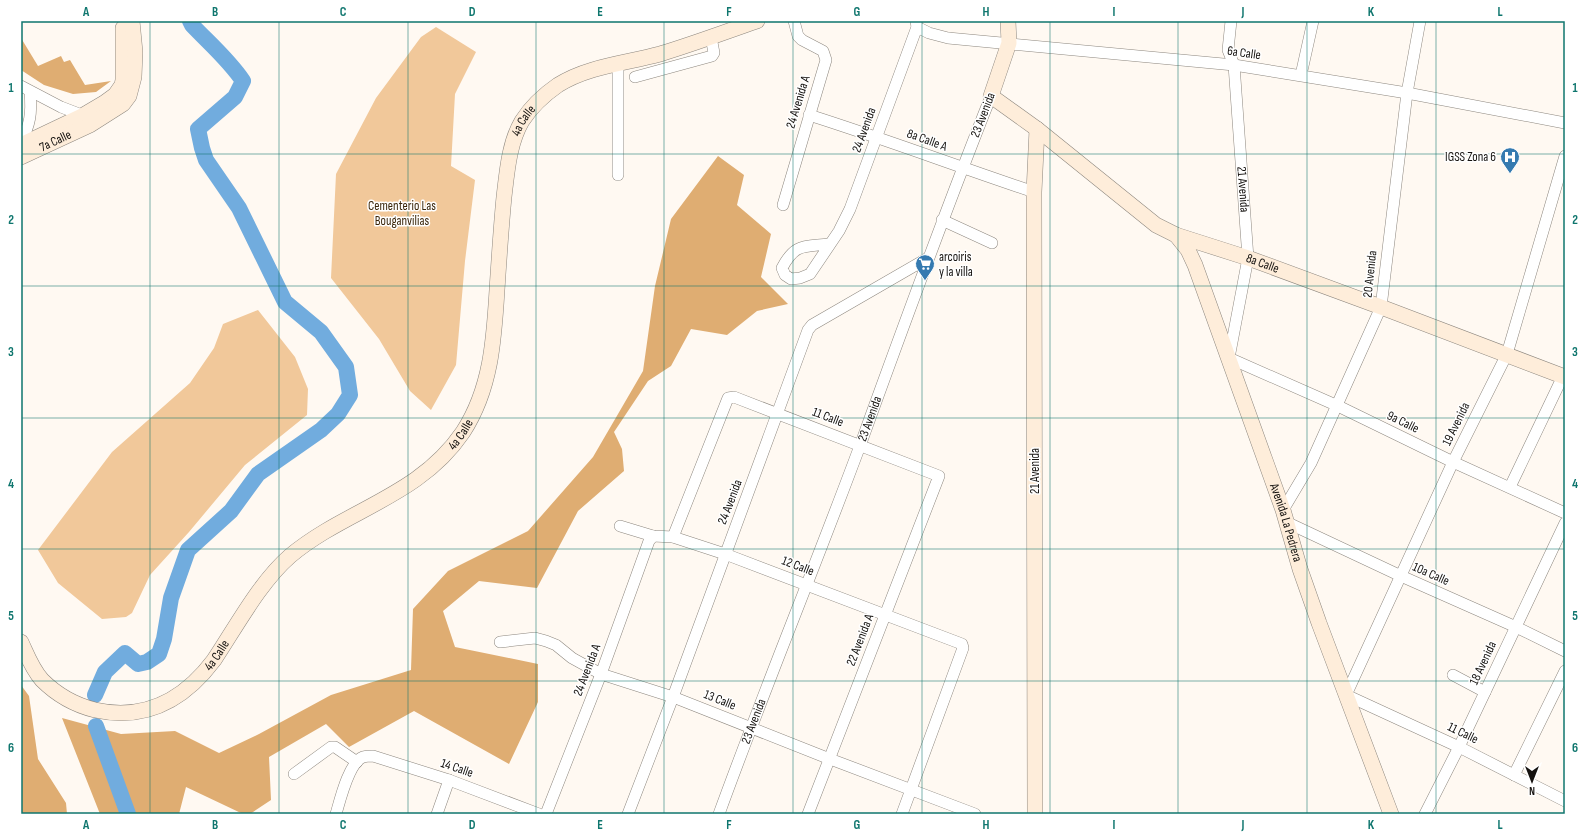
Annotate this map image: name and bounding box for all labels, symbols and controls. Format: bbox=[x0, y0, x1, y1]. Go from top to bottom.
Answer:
text: A bbox=[82, 4, 90, 20]
text: B bbox=[212, 4, 218, 20]
text: C bbox=[340, 4, 347, 20]
text: D bbox=[469, 4, 476, 20]
text: E bbox=[597, 4, 603, 20]
text: F bbox=[726, 4, 732, 20]
text: G bbox=[854, 4, 861, 20]
text: H bbox=[983, 4, 990, 20]
text: I bbox=[1113, 4, 1116, 20]
text: J bbox=[1241, 4, 1245, 20]
text: K bbox=[1368, 4, 1375, 20]
text: L bbox=[1497, 4, 1503, 20]
street label: 6a Calle bbox=[1226, 43, 1262, 63]
street label: 24 Avenida A bbox=[782, 73, 814, 130]
text: 1 bbox=[8, 80, 14, 96]
text: 1 bbox=[1572, 80, 1578, 96]
street label: 23 Avenida bbox=[967, 90, 999, 140]
street label: 4a Calle bbox=[508, 102, 539, 138]
street label: 24 Avenida bbox=[848, 105, 880, 155]
street label: 8a Calle A bbox=[905, 125, 950, 155]
street label: 7a Calle bbox=[37, 127, 74, 155]
hospital icon: IGSS Zona 6 bbox=[1499, 146, 1521, 174]
place label: IGSS Zona 6 bbox=[1445, 149, 1496, 165]
street label: 21 Avenida bbox=[1233, 166, 1253, 213]
park label: Cementerio Las Bouganvilias bbox=[368, 198, 436, 229]
text: 2 bbox=[8, 212, 14, 228]
text: 2 bbox=[1572, 212, 1578, 228]
place label: arcoiris y la villa bbox=[939, 249, 973, 280]
street label: 8a Calle bbox=[1244, 250, 1281, 277]
street label: 20 Avenida bbox=[1360, 250, 1380, 298]
supermarket icon: arcoiris y la villa bbox=[914, 253, 936, 281]
text: 3 bbox=[8, 344, 14, 360]
text: 3 bbox=[1572, 344, 1578, 360]
street label: 23 Avenida bbox=[854, 394, 885, 444]
street label: 19 Avenida bbox=[1439, 400, 1473, 448]
street label: 11 Calle bbox=[810, 404, 846, 430]
street label: 9a Calle bbox=[1384, 407, 1422, 437]
street label: 4a Calle bbox=[445, 416, 477, 453]
street label: 21 Avenida bbox=[1027, 448, 1043, 494]
text: 4 bbox=[8, 476, 14, 492]
text: 4 bbox=[1572, 476, 1578, 492]
street label: 24 Avenida bbox=[714, 477, 746, 527]
street label: Avenida La Pedrera bbox=[1266, 480, 1306, 564]
street label: 12 Calle bbox=[780, 553, 816, 579]
street label: 10a Calle bbox=[1410, 559, 1452, 589]
text: 5 bbox=[8, 608, 14, 624]
text: 5 bbox=[1572, 608, 1578, 624]
street label: 22 Avenida A bbox=[843, 611, 877, 668]
street label: 4a Calle bbox=[201, 637, 233, 674]
street label: 18 Avenida bbox=[1466, 639, 1500, 687]
street label: 24 Avenida A bbox=[570, 641, 604, 698]
street label: 13 Calle bbox=[702, 686, 738, 714]
street label: 23 Avenida bbox=[738, 696, 770, 746]
street label: 11 Calle bbox=[1445, 719, 1481, 747]
text: 6 bbox=[8, 740, 14, 756]
text: 6 bbox=[1572, 740, 1578, 756]
street label: 14 Calle bbox=[439, 755, 475, 781]
north arrow bbox=[1512, 761, 1552, 801]
text: N bbox=[1529, 784, 1535, 797]
text: A bbox=[82, 817, 90, 833]
text: B bbox=[212, 817, 218, 833]
text: C bbox=[340, 817, 347, 833]
text: D bbox=[469, 817, 476, 833]
text: E bbox=[597, 817, 603, 833]
text: F bbox=[726, 817, 732, 833]
text: G bbox=[854, 817, 861, 833]
text: H bbox=[983, 817, 990, 833]
text: I bbox=[1113, 817, 1116, 833]
text: J bbox=[1241, 817, 1245, 833]
text: K bbox=[1368, 817, 1375, 833]
text: L bbox=[1497, 817, 1503, 833]

